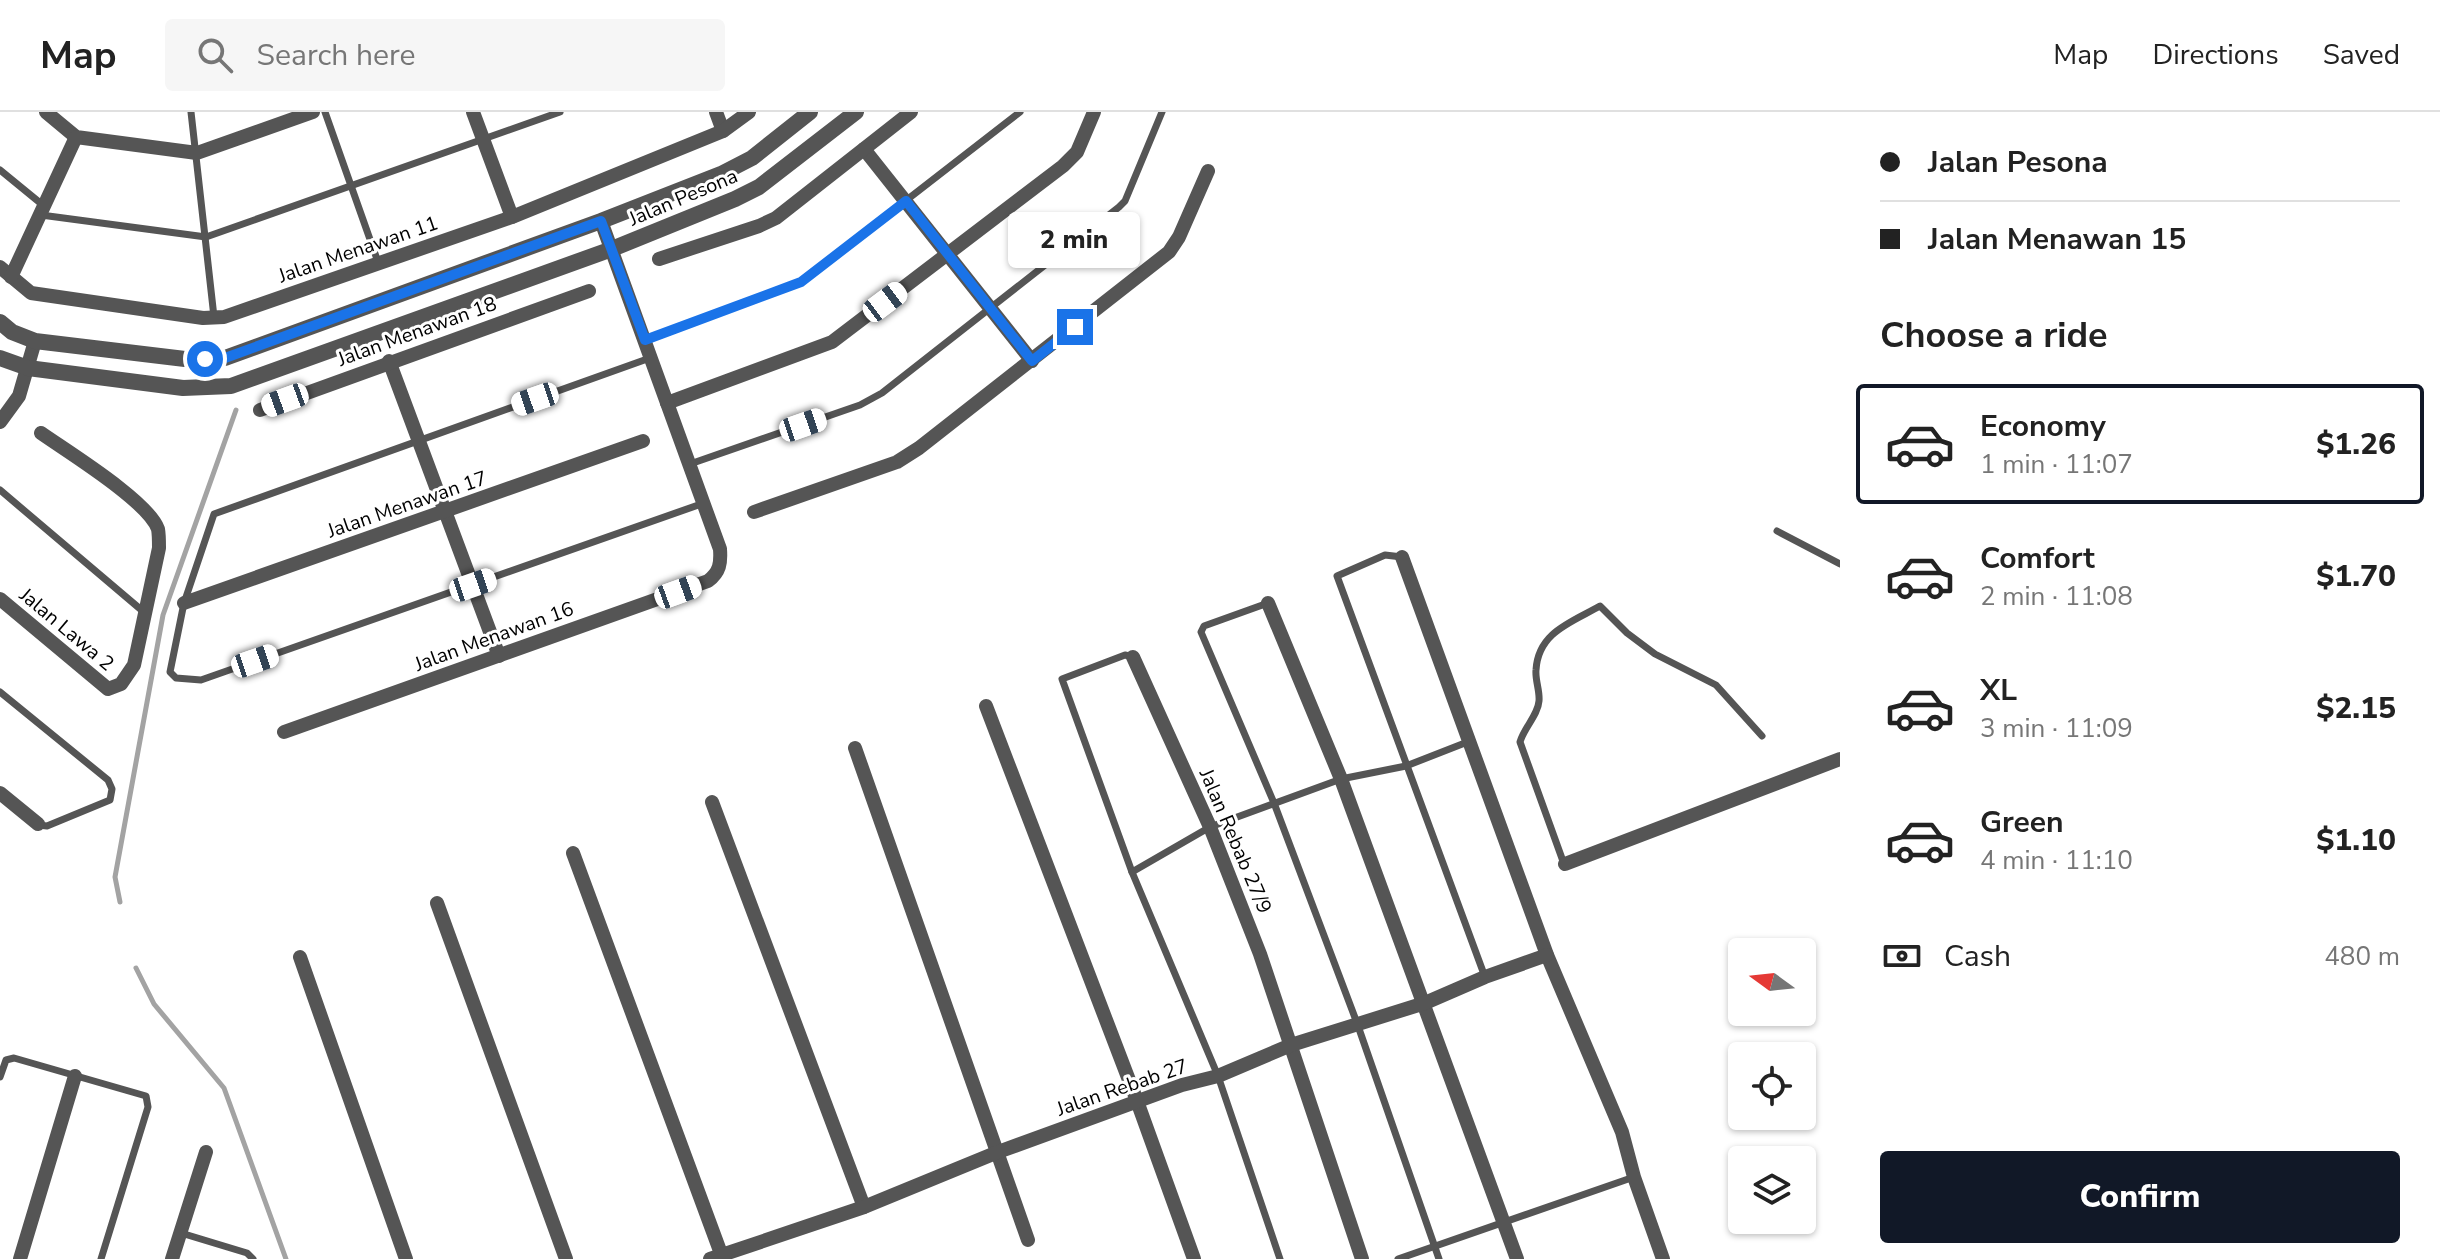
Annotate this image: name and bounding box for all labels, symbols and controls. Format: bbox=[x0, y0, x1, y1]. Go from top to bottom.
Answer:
search box bbox=[165, 19, 725, 91]
text: Map bbox=[40, 30, 117, 81]
icon: search bbox=[193, 33, 237, 77]
text: Search here bbox=[257, 35, 416, 76]
text: Map bbox=[2053, 36, 2108, 74]
text: Directions bbox=[2152, 36, 2279, 74]
text: Saved bbox=[2323, 36, 2400, 74]
text: Jalan Pesona bbox=[1928, 142, 2108, 183]
street label: Jalan Pesona bbox=[624, 162, 742, 233]
street label: Jalan Menawan 11 bbox=[274, 209, 442, 290]
callout: 2 min bbox=[1009, 211, 1141, 267]
text: Jalan Menawan 15 bbox=[1928, 219, 2186, 260]
text: 2 min bbox=[1040, 222, 1108, 257]
car bbox=[859, 278, 911, 326]
street label: Jalan Menawan 18 bbox=[333, 290, 500, 373]
route end bbox=[1057, 309, 1093, 345]
text: Choose a ride bbox=[1880, 311, 2108, 360]
route start bbox=[187, 341, 223, 377]
car bbox=[508, 380, 562, 418]
car bbox=[258, 381, 312, 419]
car bbox=[776, 406, 830, 444]
text: Economy bbox=[1980, 406, 2106, 447]
icon: car bbox=[1884, 408, 1956, 480]
text: $1.26 bbox=[2316, 424, 2396, 465]
text: 1 min · 11:07 bbox=[1980, 447, 2133, 482]
street label: Jalan Menawan 17 bbox=[323, 464, 491, 545]
text: Comfort bbox=[1980, 538, 2095, 579]
icon: car bbox=[1884, 540, 1956, 612]
text: $1.70 bbox=[2316, 556, 2396, 597]
car bbox=[446, 566, 500, 604]
car bbox=[651, 573, 705, 611]
text: 2 min · 11:08 bbox=[1980, 579, 2133, 614]
street label: Jalan Lawa 2 bbox=[13, 581, 120, 677]
street label: Jalan Menawan 16 bbox=[410, 595, 577, 678]
car bbox=[228, 642, 282, 680]
text: XL bbox=[1980, 670, 2017, 711]
icon: car bbox=[1884, 672, 1956, 744]
text: $2.15 bbox=[2316, 688, 2396, 729]
text: 3 min · 11:09 bbox=[1980, 711, 2133, 746]
street label: Jalan Rebab 27/9 bbox=[1193, 764, 1278, 918]
text: Green bbox=[1980, 802, 2064, 843]
icon: car bbox=[1884, 804, 1956, 876]
text: $1.10 bbox=[2316, 820, 2396, 861]
text: 4 min · 11:10 bbox=[1980, 843, 2133, 878]
icon: cash bbox=[1880, 934, 1924, 978]
text: Cash bbox=[1944, 936, 2011, 977]
north arrow bbox=[1728, 938, 1816, 1026]
map controls bbox=[1728, 938, 1816, 1234]
text: 480 m bbox=[2324, 939, 2400, 974]
button: locate bbox=[1728, 1042, 1816, 1130]
street label: Jalan Rebab 27 bbox=[1052, 1052, 1191, 1123]
button: layers bbox=[1728, 1146, 1816, 1234]
button: Confirm bbox=[1880, 1151, 2400, 1243]

